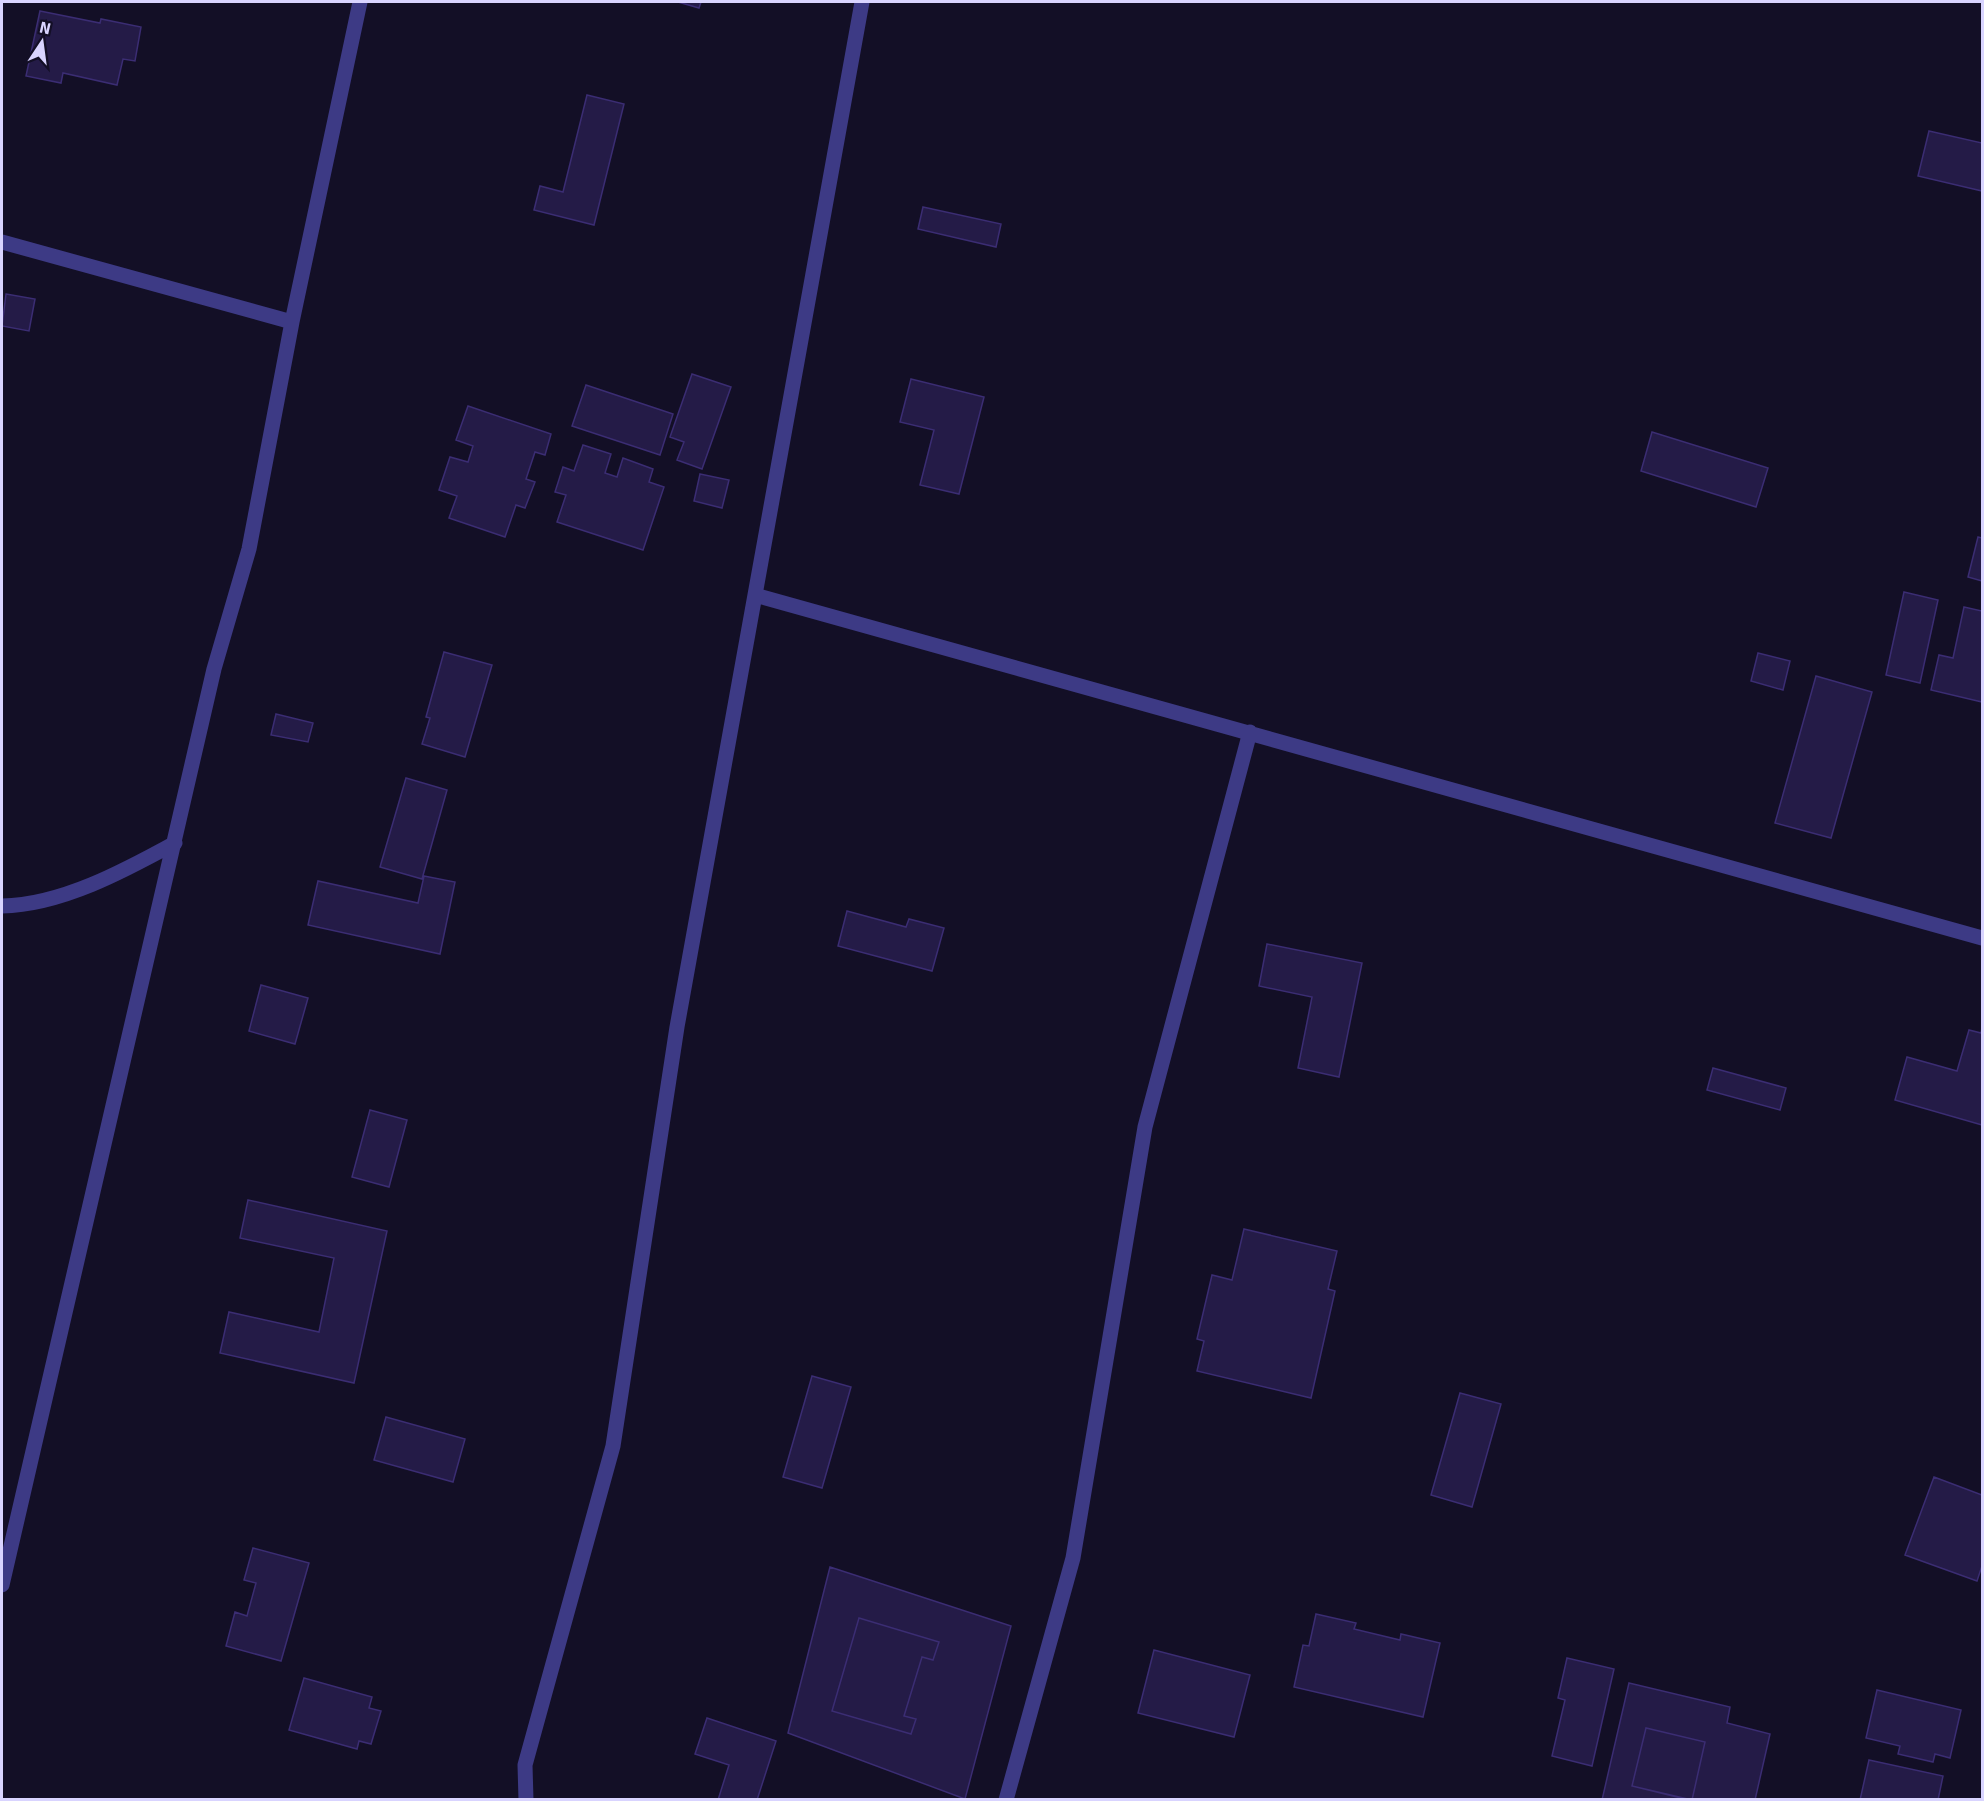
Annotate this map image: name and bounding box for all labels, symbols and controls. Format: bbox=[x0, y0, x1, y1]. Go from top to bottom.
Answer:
north arrow bbox=[12, 12, 72, 72]
text: N bbox=[37, 17, 53, 39]

